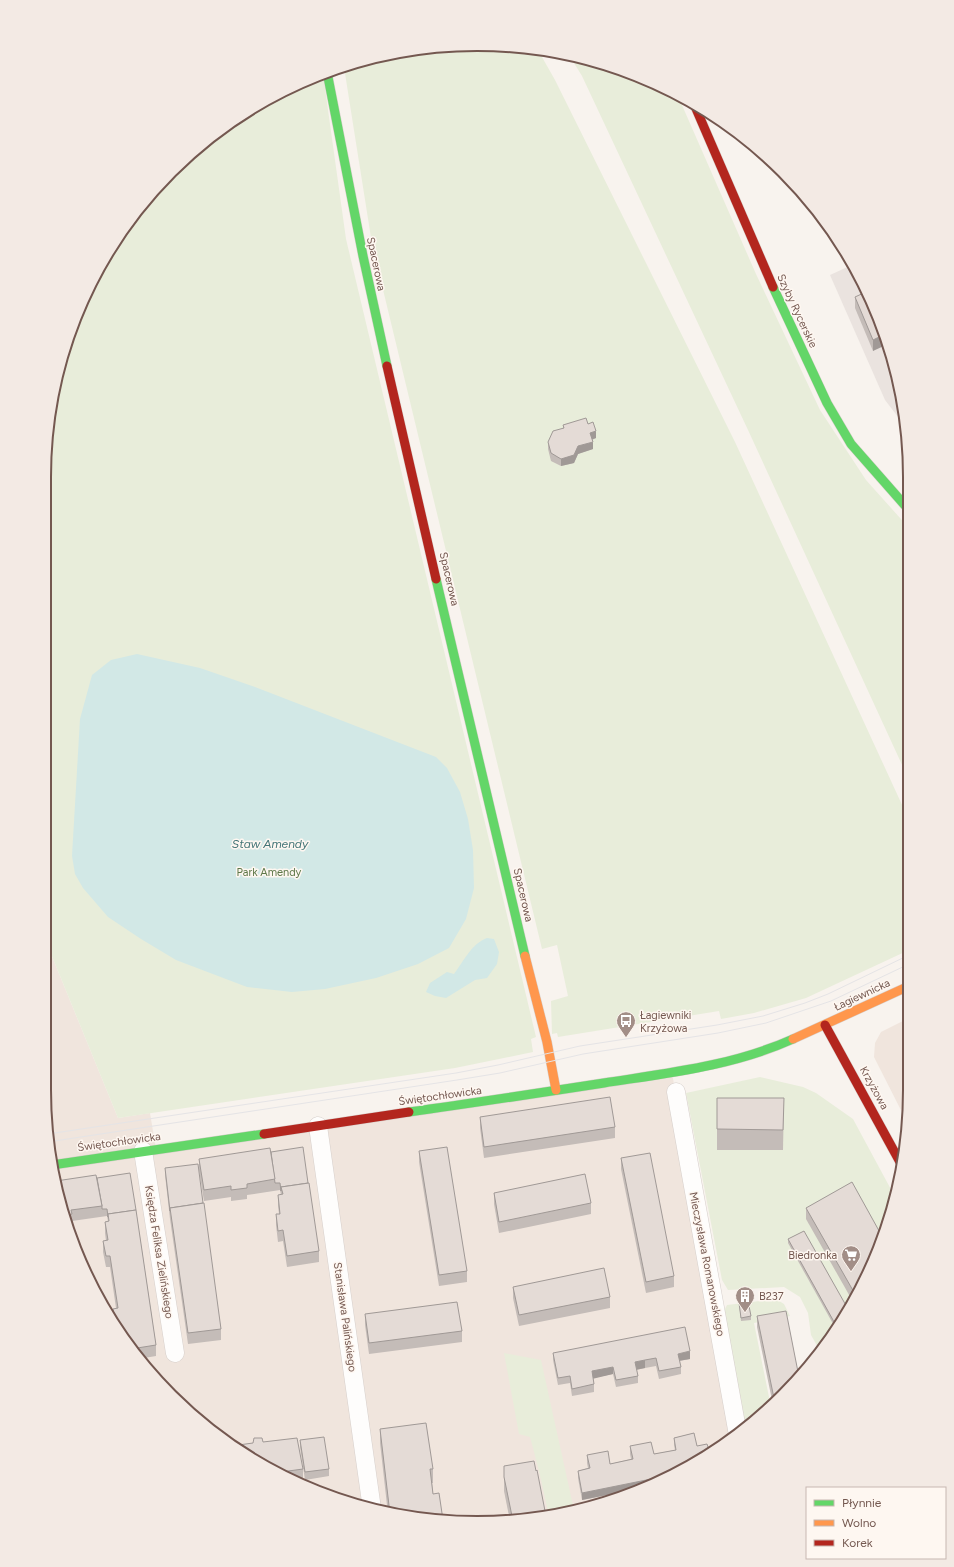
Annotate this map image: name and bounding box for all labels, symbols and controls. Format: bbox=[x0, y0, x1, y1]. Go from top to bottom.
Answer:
street label: Spacerowa bbox=[364, 236, 388, 292]
street label: Szyby Rycerskie bbox=[774, 272, 820, 350]
street label: Spacerowa bbox=[436, 551, 462, 607]
water label: Staw Amendy bbox=[232, 837, 309, 851]
park label: Park Amendy bbox=[237, 866, 302, 879]
street label: Spacerowa bbox=[510, 867, 536, 923]
street label: Łagiewnicka bbox=[832, 976, 892, 1014]
place label: Łagiewniki Krzyżowa bbox=[640, 1009, 691, 1035]
bus stop icon: Łagiewniki Krzyżowa bbox=[615, 1010, 637, 1038]
street label: Krzyżowa bbox=[857, 1064, 891, 1112]
street label: Świętochłowicka bbox=[397, 1083, 482, 1108]
street label: Świętochłowicka bbox=[76, 1129, 161, 1154]
street label: Księdza Feliksa Zielińskiego bbox=[142, 1184, 176, 1320]
street label: Mieczysława Romanowskiego bbox=[687, 1191, 727, 1337]
supermarket icon: Biedronka bbox=[840, 1244, 862, 1272]
place label: Biedronka bbox=[788, 1249, 837, 1262]
street label: Stanisława Palińskiego bbox=[331, 1261, 359, 1373]
building icon: B237 bbox=[734, 1285, 756, 1313]
place label: B237 bbox=[759, 1290, 784, 1303]
legend bbox=[806, 1487, 946, 1559]
text: Płynnie bbox=[842, 1496, 882, 1510]
text: Wolno bbox=[842, 1516, 876, 1530]
text: Korek bbox=[842, 1536, 873, 1550]

